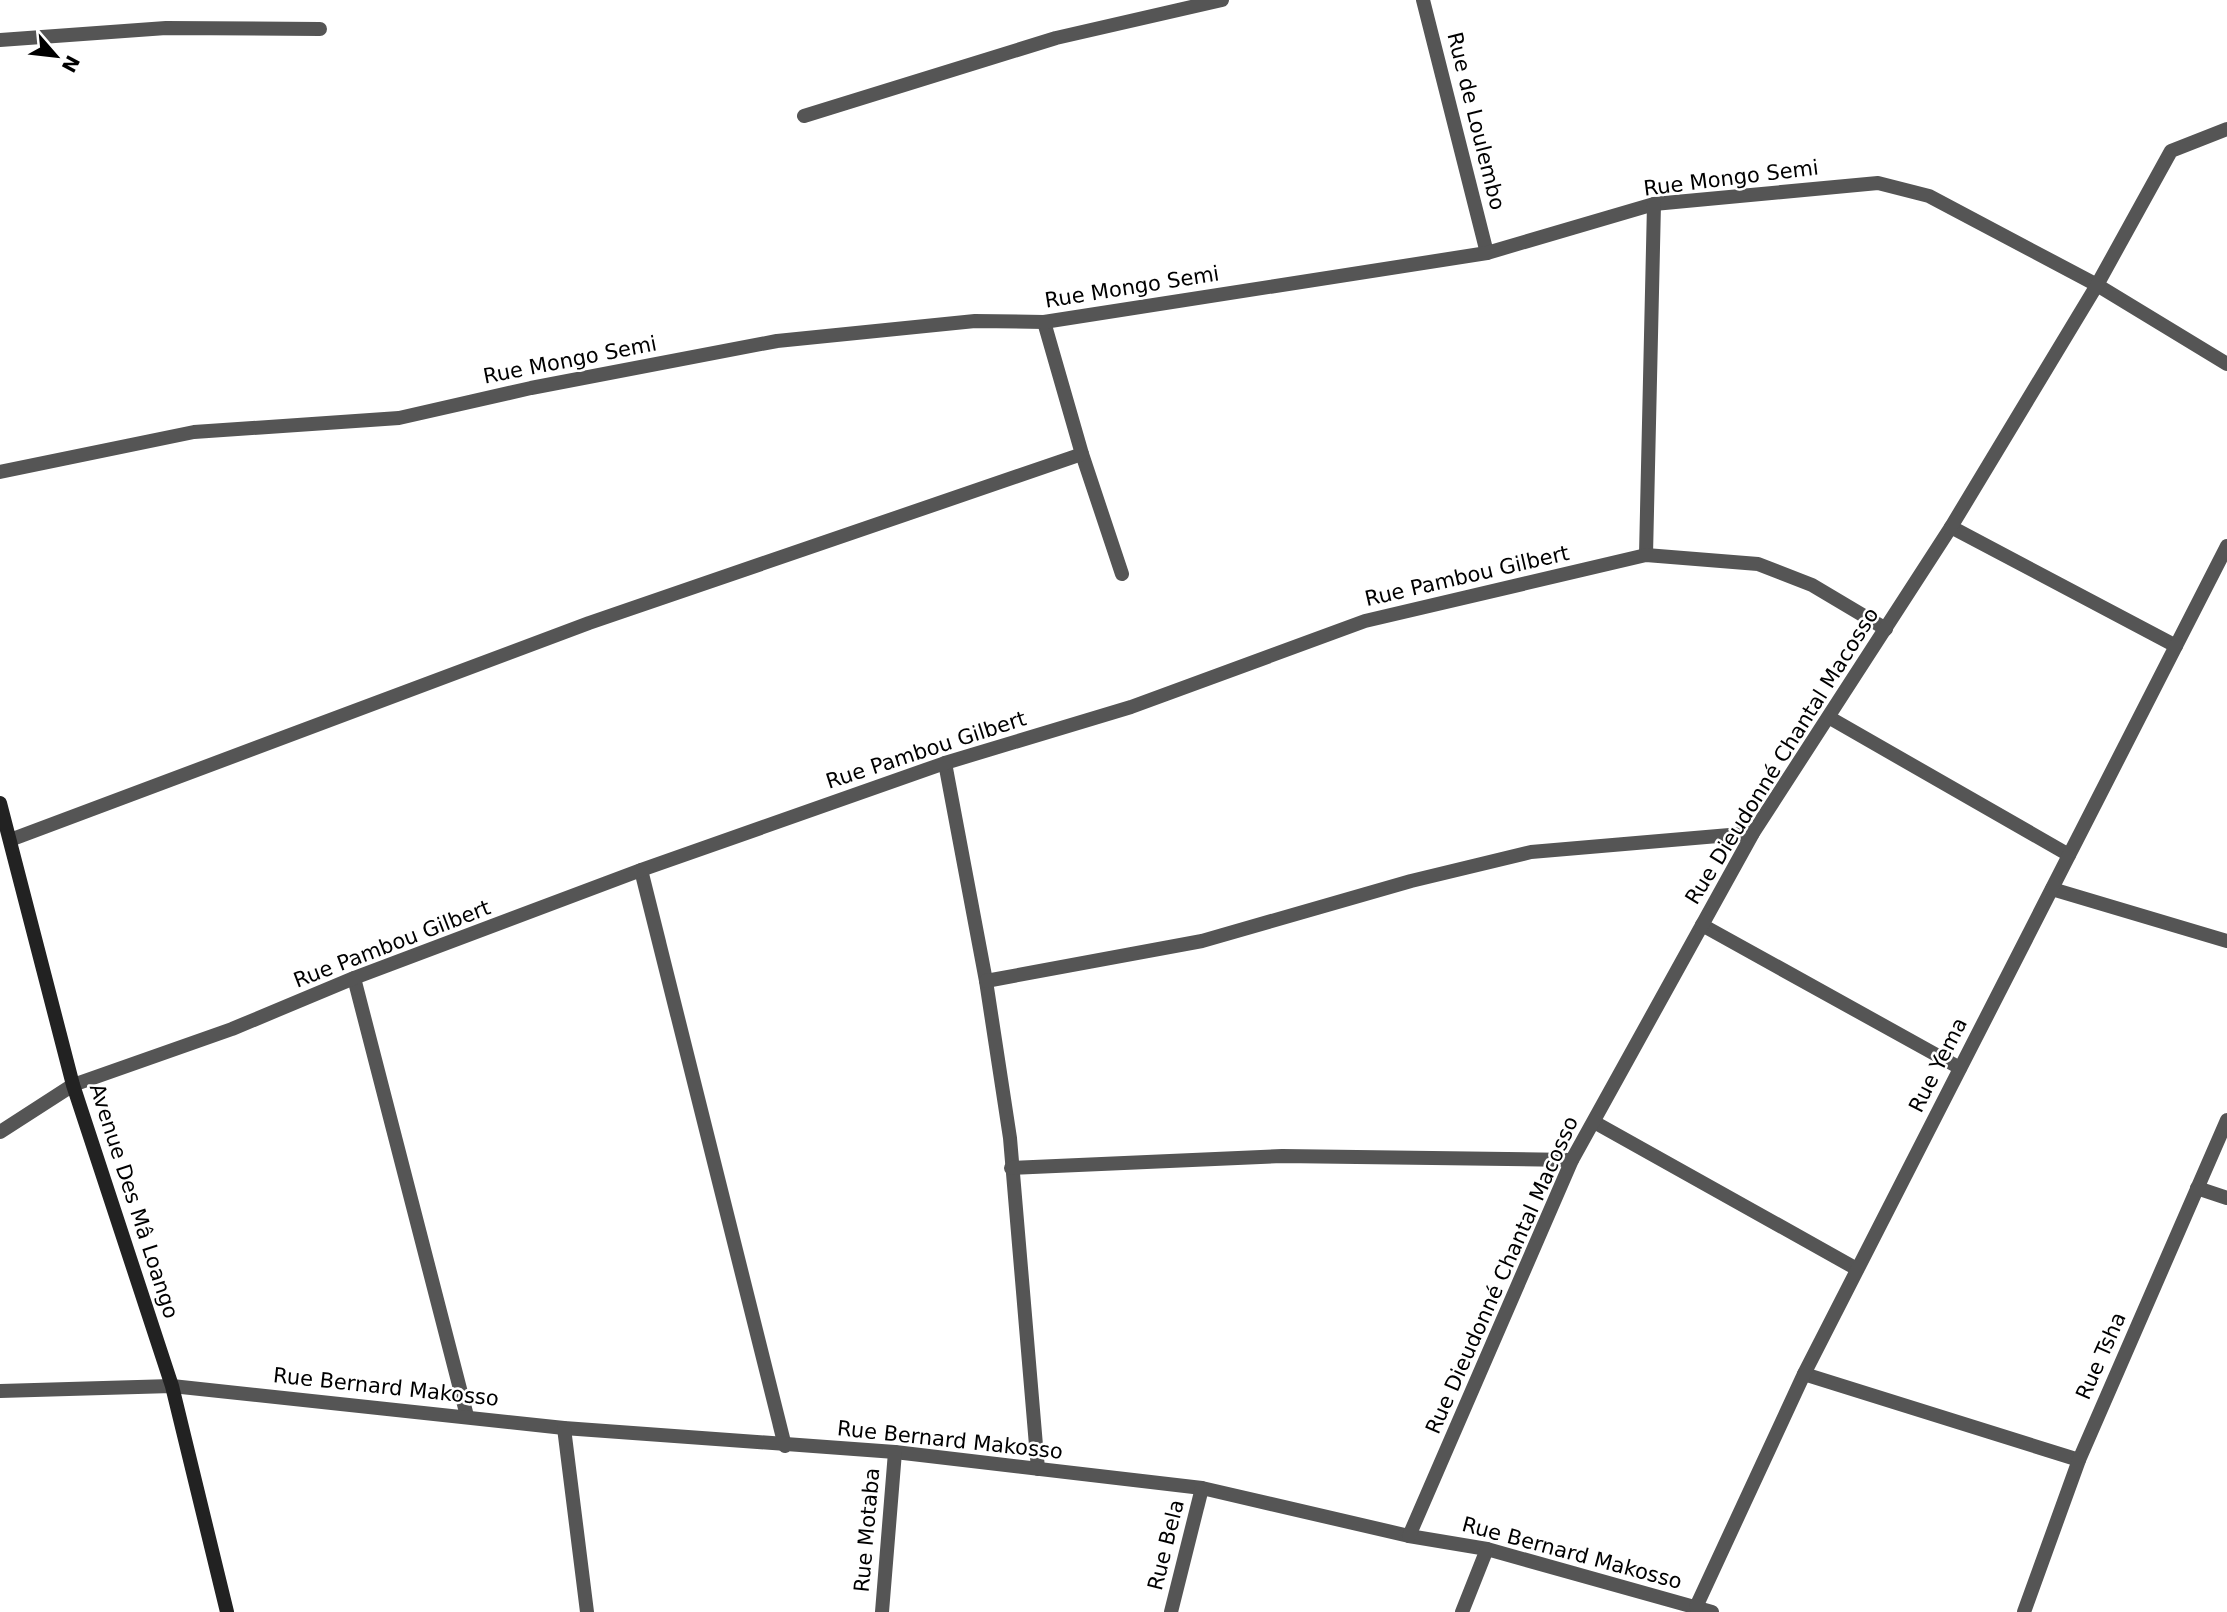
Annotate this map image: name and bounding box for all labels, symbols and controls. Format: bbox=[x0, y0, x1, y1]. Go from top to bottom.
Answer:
north arrow bbox=[21, 21, 91, 91]
street label: Rue de Loulembo bbox=[1442, 30, 1510, 212]
text: N bbox=[58, 52, 84, 76]
street label: Rue Mongo Semi bbox=[1642, 155, 1820, 201]
street label: Rue Mongo Semi bbox=[1043, 261, 1221, 313]
street label: Rue Mongo Semi bbox=[481, 331, 659, 389]
street label: Rue Pambou Gilbert bbox=[1363, 541, 1571, 611]
street label: Rue Dieudonné Chantal Macosso bbox=[1680, 603, 1884, 909]
street label: Rue Pambou Gilbert bbox=[823, 706, 1029, 794]
street label: Rue Pambou Gilbert bbox=[290, 895, 494, 993]
street label: Rue Yema bbox=[1904, 1014, 1972, 1116]
street label: Avenue Des Mâ Loango bbox=[85, 1080, 183, 1322]
street label: Rue Dieudonné Chantal Macosso bbox=[1421, 1113, 1583, 1437]
street label: Rue Tsha bbox=[2071, 1309, 2131, 1403]
street label: Rue Bernard Makosso bbox=[272, 1363, 500, 1411]
street label: Rue Bernard Makosso bbox=[836, 1416, 1064, 1464]
street label: Rue Motaba bbox=[850, 1467, 884, 1593]
street label: Rue Bela bbox=[1143, 1497, 1189, 1593]
street label: Rue Bernard Makosso bbox=[1459, 1512, 1685, 1594]

